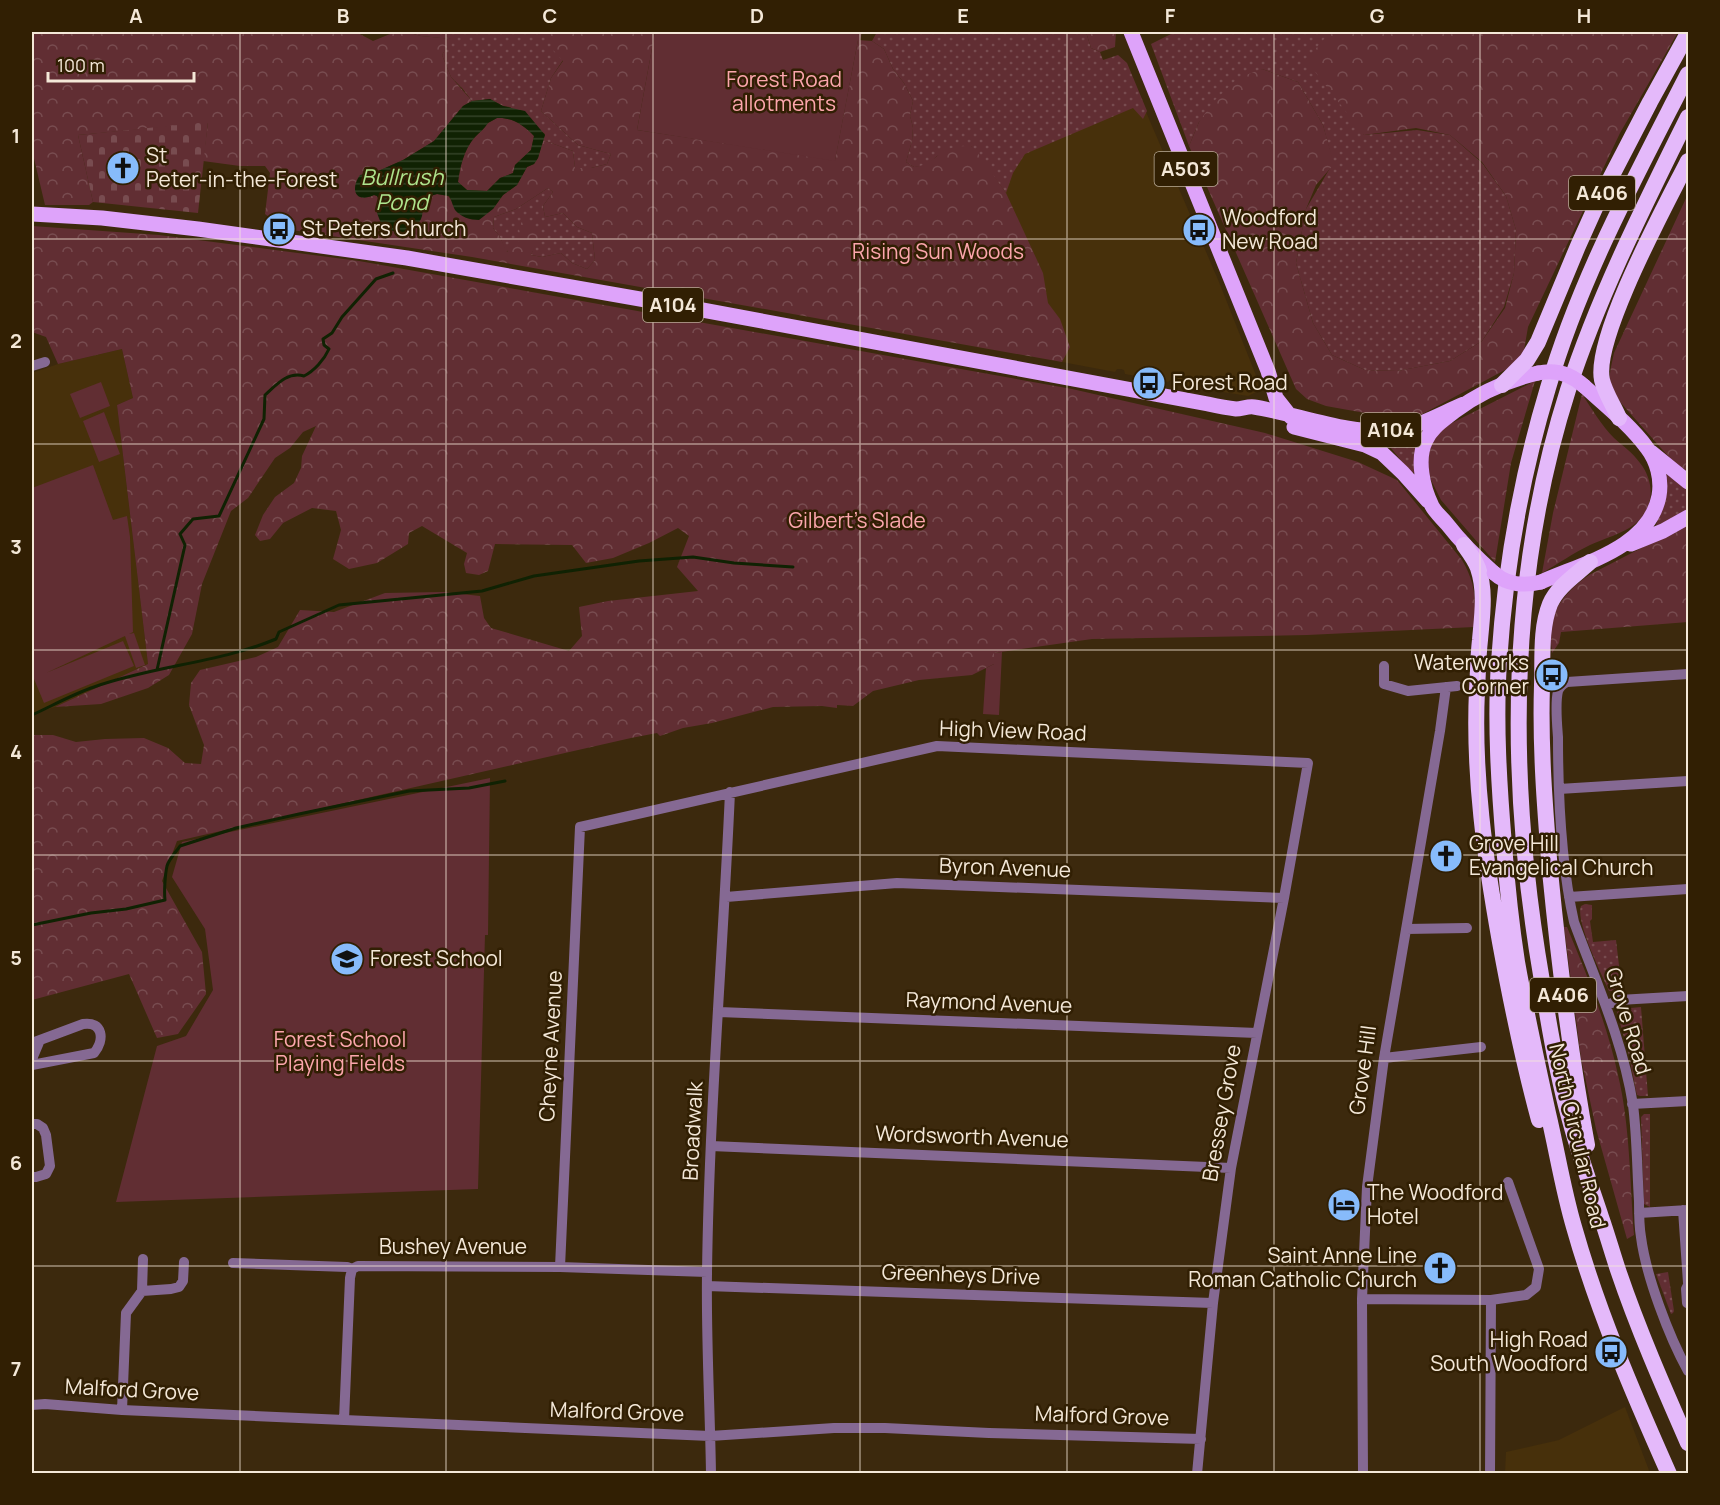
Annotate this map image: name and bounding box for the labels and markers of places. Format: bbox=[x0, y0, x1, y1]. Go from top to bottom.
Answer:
place label: St Peter-in-the-Forest bbox=[146, 141, 337, 193]
church icon: St Peter-in-the-Forest bbox=[105, 150, 141, 186]
place label: Woodford New Road bbox=[1222, 203, 1318, 255]
bus stop icon: St Peters Church bbox=[261, 211, 297, 247]
bus stop icon: Woodford New Road bbox=[1181, 212, 1217, 248]
place label: St Peters Church bbox=[302, 214, 467, 242]
bus stop icon: Forest Road bbox=[1131, 365, 1167, 401]
place label: Forest Road bbox=[1172, 368, 1288, 396]
place label: Waterworks Corner bbox=[1414, 648, 1529, 700]
bus stop icon: Waterworks Corner bbox=[1534, 657, 1570, 693]
place label: Grove Hill Evangelical Church bbox=[1469, 829, 1653, 881]
church icon: Grove Hill Evangelical Church bbox=[1428, 838, 1464, 874]
school or university icon: Forest School bbox=[329, 941, 365, 977]
place label: Forest School bbox=[370, 944, 503, 972]
place label: The Woodford Hotel bbox=[1367, 1178, 1503, 1230]
hotel icon: The Woodford Hotel bbox=[1326, 1187, 1362, 1223]
place label: Saint Anne Line Roman Catholic Church bbox=[1188, 1241, 1417, 1293]
church icon: Saint Anne Line Roman Catholic Church bbox=[1422, 1250, 1458, 1286]
place label: High Road South Woodford bbox=[1430, 1325, 1588, 1377]
bus stop icon: High Road South Woodford bbox=[1593, 1334, 1629, 1370]

